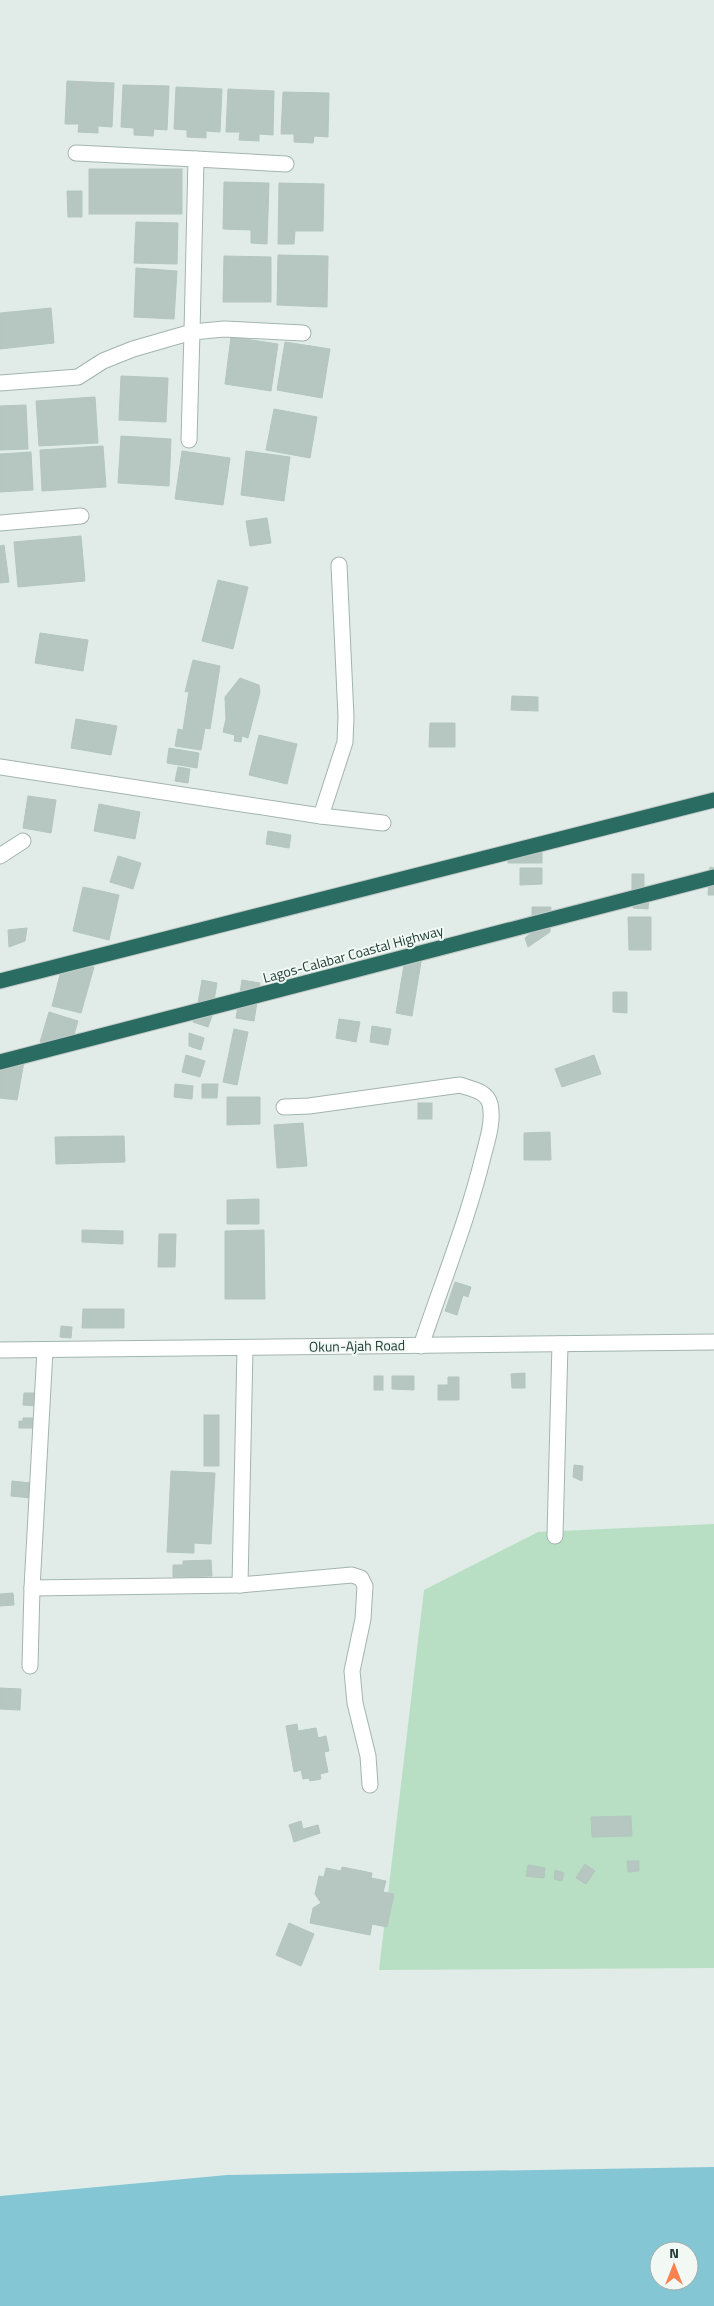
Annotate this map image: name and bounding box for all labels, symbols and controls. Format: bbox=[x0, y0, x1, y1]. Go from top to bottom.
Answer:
street label: Lagos-Calabar Coastal Highway bbox=[260, 919, 446, 988]
street label: Okun-Ajah Road bbox=[309, 1334, 405, 1357]
north arrow bbox=[649, 2241, 699, 2291]
text: N bbox=[669, 2242, 679, 2263]

